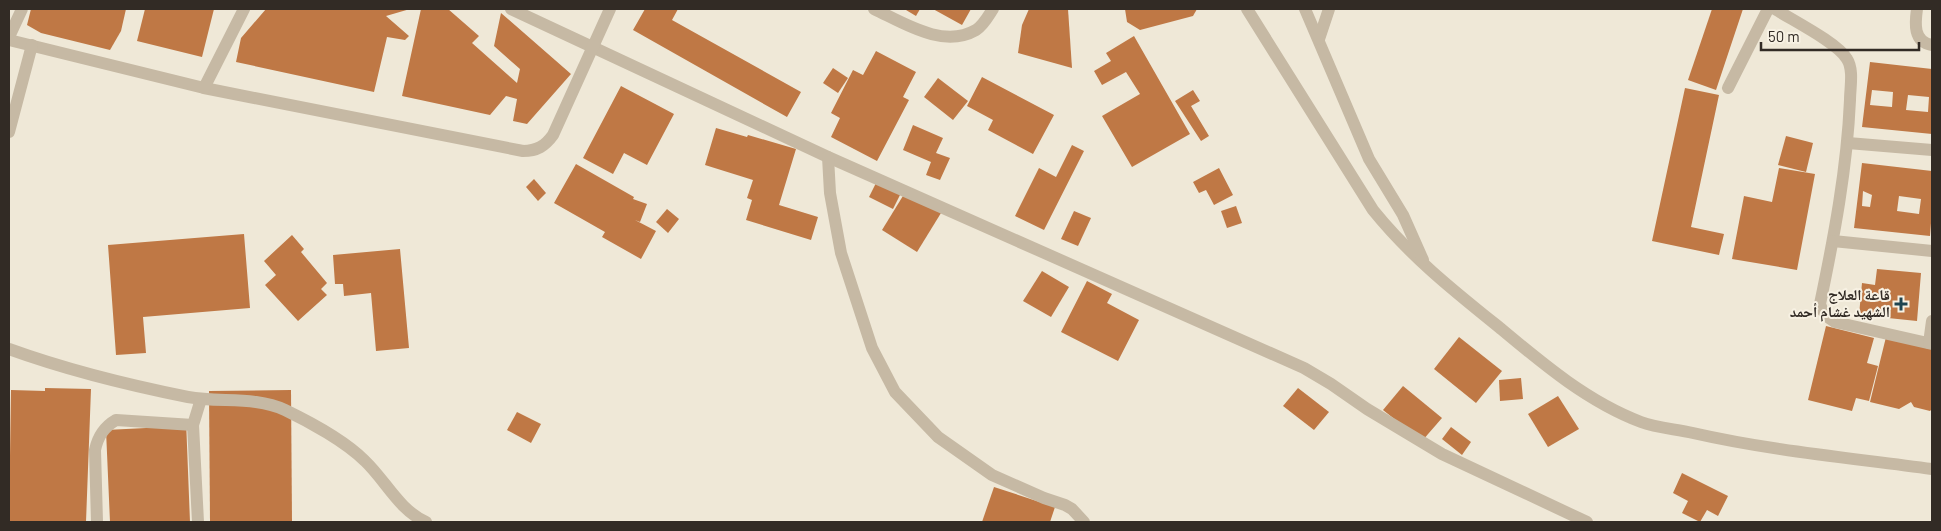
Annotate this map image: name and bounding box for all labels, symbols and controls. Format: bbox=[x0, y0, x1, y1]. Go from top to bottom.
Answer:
scale bar bbox=[1761, 20, 1918, 52]
text: 50 m bbox=[1768, 27, 1800, 45]
place label: قاعة العلاج الشهيد غشام أحمد bbox=[1790, 285, 1890, 322]
marker: قاعة العلاج الشهيد غشام أحمد bbox=[1894, 297, 1908, 311]

